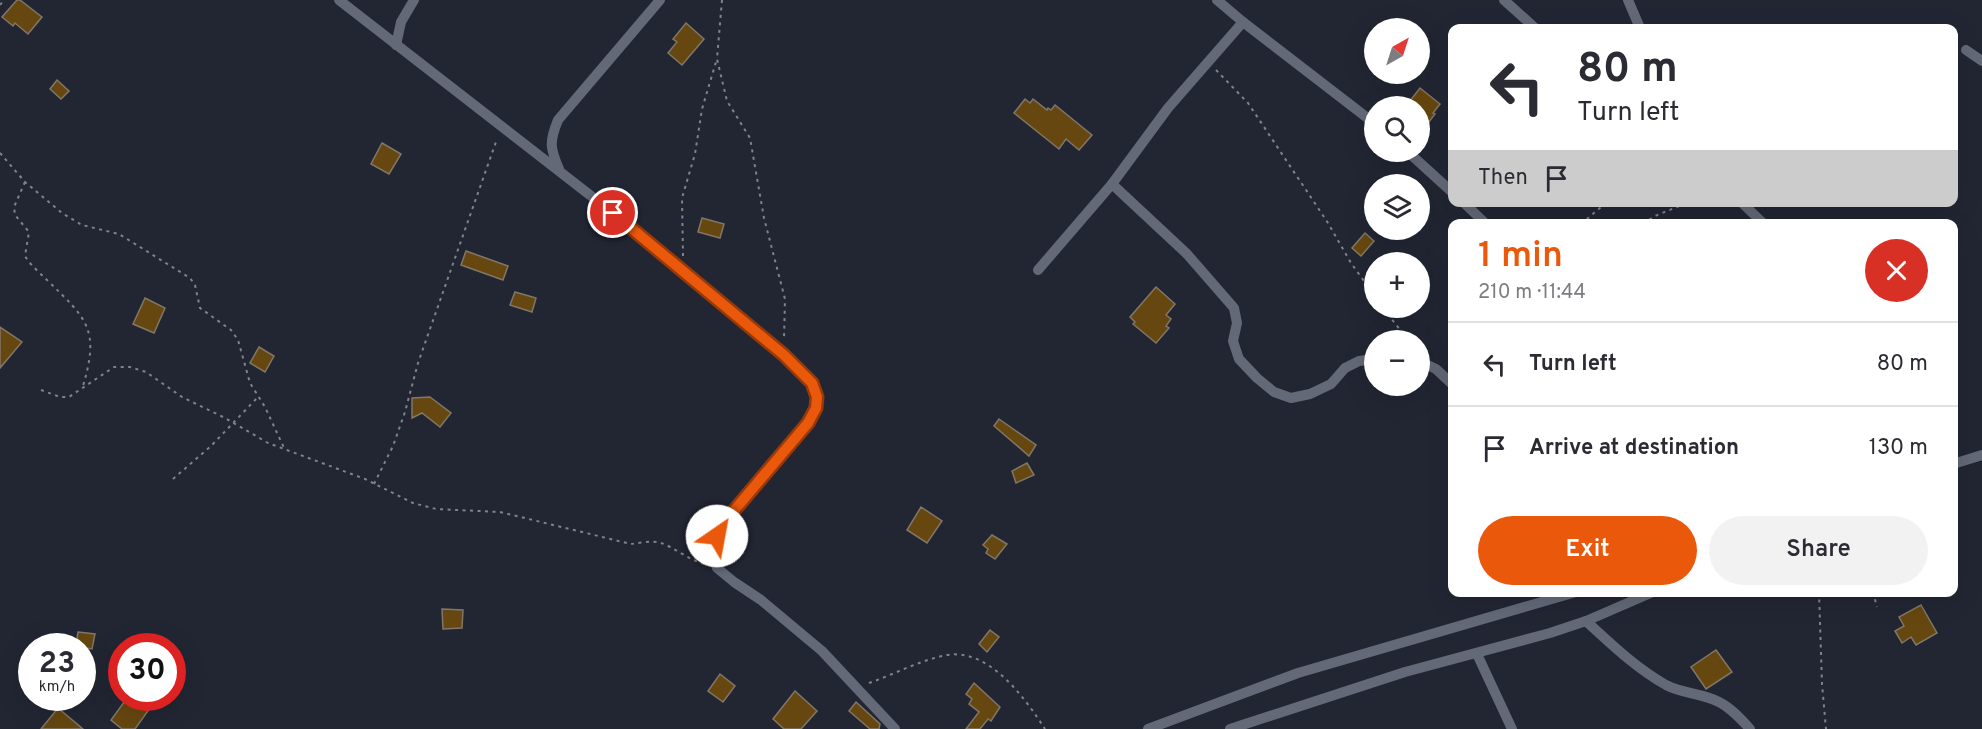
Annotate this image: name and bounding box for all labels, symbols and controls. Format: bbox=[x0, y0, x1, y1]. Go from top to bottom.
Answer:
north arrow bbox=[1364, 18, 1430, 84]
map controls bbox=[1364, 18, 1430, 396]
text: 80 m bbox=[1577, 44, 1678, 97]
icon: left bbox=[1478, 48, 1556, 126]
button: search bbox=[1364, 96, 1430, 162]
text: Turn left bbox=[1577, 96, 1679, 130]
icon: arrive bbox=[1540, 162, 1573, 195]
text: Then bbox=[1478, 165, 1528, 192]
button: layers bbox=[1364, 174, 1430, 240]
pin bbox=[587, 187, 638, 238]
icon: arrive bbox=[596, 196, 629, 229]
text: 1 min bbox=[1478, 234, 1563, 280]
button: close bbox=[1865, 239, 1928, 302]
button: + bbox=[1364, 252, 1430, 318]
text: 210 m · 11:44 bbox=[1478, 280, 1586, 306]
button: − bbox=[1364, 330, 1430, 396]
icon: left bbox=[1478, 348, 1511, 381]
text: Turn left bbox=[1529, 351, 1617, 378]
text: 80 m bbox=[1877, 351, 1928, 378]
icon: arrive bbox=[1478, 432, 1511, 465]
text: Arrive at destination bbox=[1529, 435, 1739, 462]
text: 130 m bbox=[1869, 435, 1928, 462]
position arrow bbox=[685, 504, 749, 568]
button: Exit bbox=[1478, 516, 1697, 585]
button: Share bbox=[1709, 516, 1928, 585]
speed limit sign: 30 bbox=[108, 633, 186, 711]
text: 23 bbox=[39, 646, 75, 683]
text: km/h bbox=[39, 678, 75, 697]

